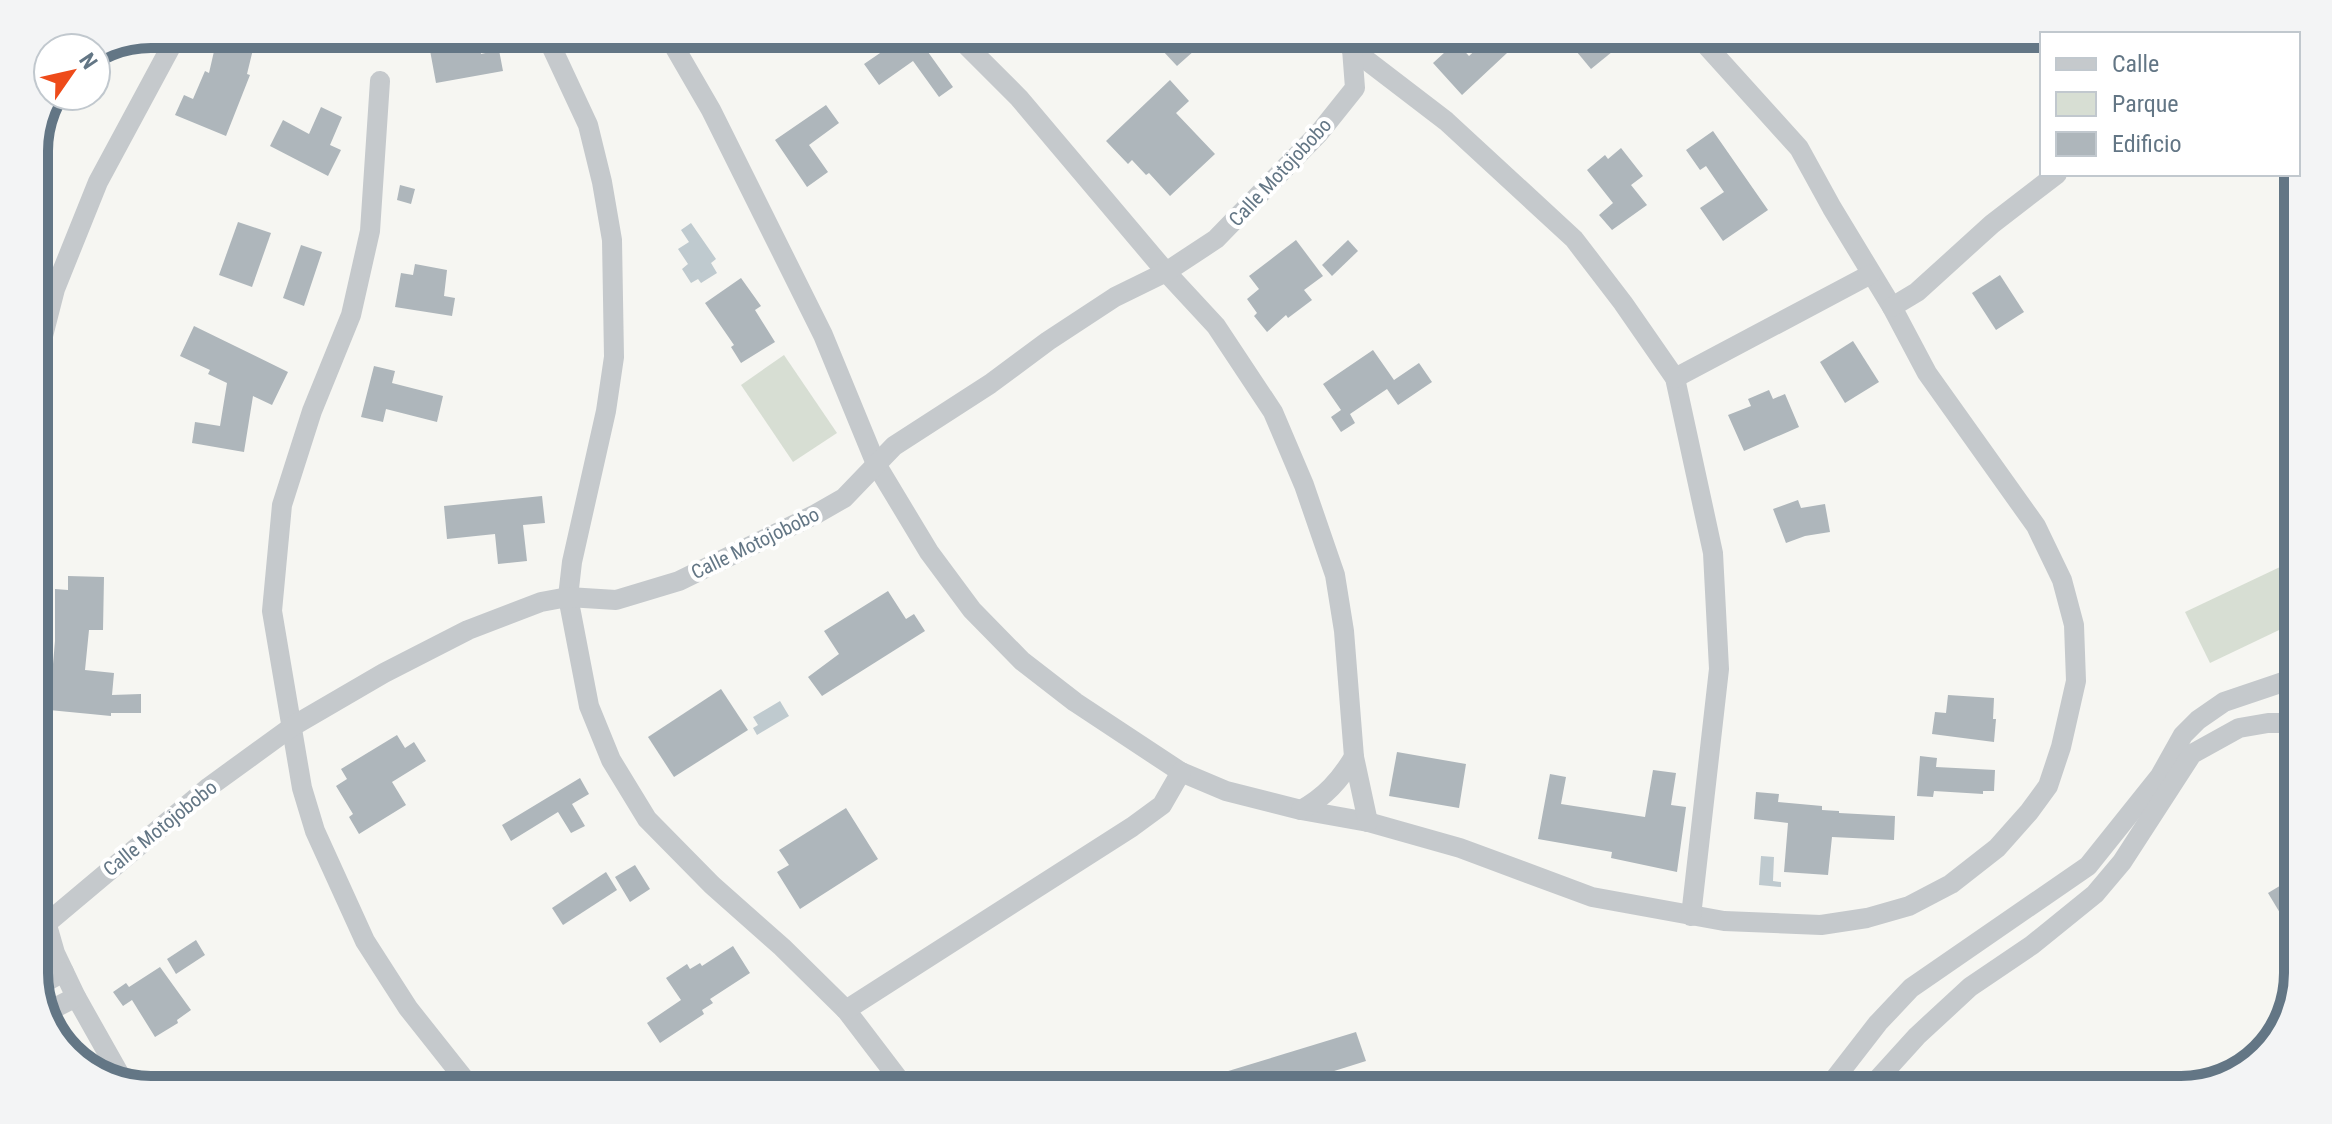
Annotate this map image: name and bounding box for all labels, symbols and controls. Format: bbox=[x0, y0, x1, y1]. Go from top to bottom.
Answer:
north arrow bbox=[32, 32, 112, 112]
legend bbox=[2040, 32, 2300, 176]
text: N bbox=[74, 49, 102, 74]
text: Calle bbox=[2112, 50, 2159, 78]
text: Parque bbox=[2112, 90, 2179, 118]
street label: Calle Motojobobo bbox=[1224, 113, 1336, 231]
text: Edificio bbox=[2112, 130, 2182, 158]
street label: Calle Motojobobo bbox=[687, 502, 823, 584]
street label: Calle Motojobobo bbox=[98, 775, 222, 881]

